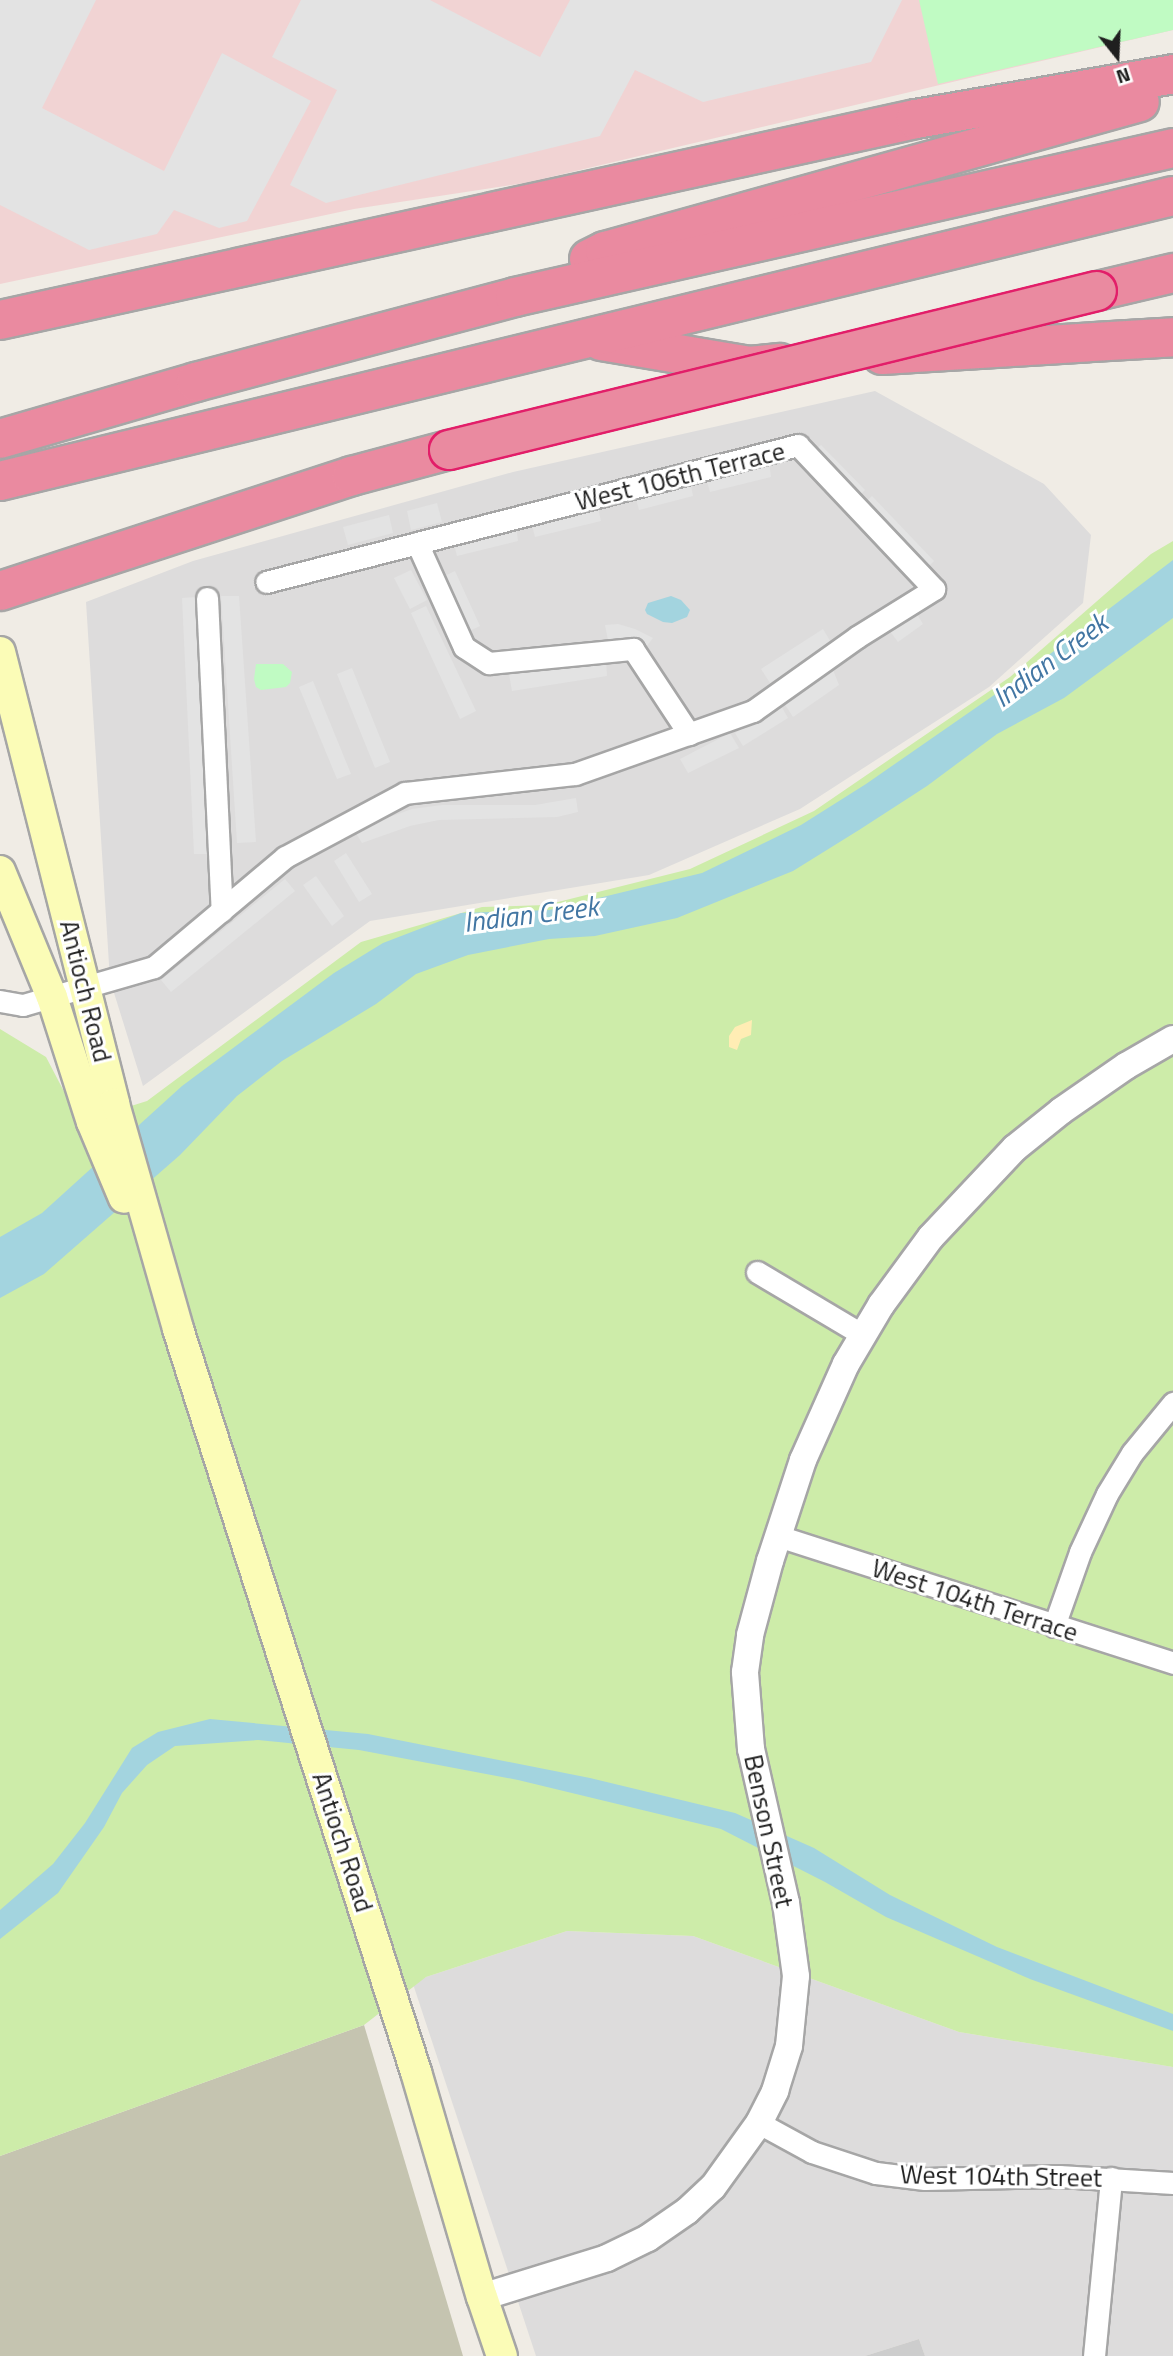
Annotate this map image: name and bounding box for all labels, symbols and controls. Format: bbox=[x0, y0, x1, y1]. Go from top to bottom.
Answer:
north arrow bbox=[1082, 21, 1152, 91]
text: N bbox=[1113, 61, 1134, 92]
street label: West 106th Terrace bbox=[572, 435, 788, 517]
water label: Indian Creek bbox=[986, 606, 1114, 714]
water label: Indian Creek bbox=[462, 889, 600, 939]
street label: Antioch Road bbox=[53, 917, 119, 1065]
street label: West 104th Terrace bbox=[868, 1552, 1082, 1648]
street label: Benson Street bbox=[738, 1752, 800, 1910]
street label: Antioch Road bbox=[306, 1768, 380, 1916]
street label: West 104th Street bbox=[900, 2159, 1102, 2193]

